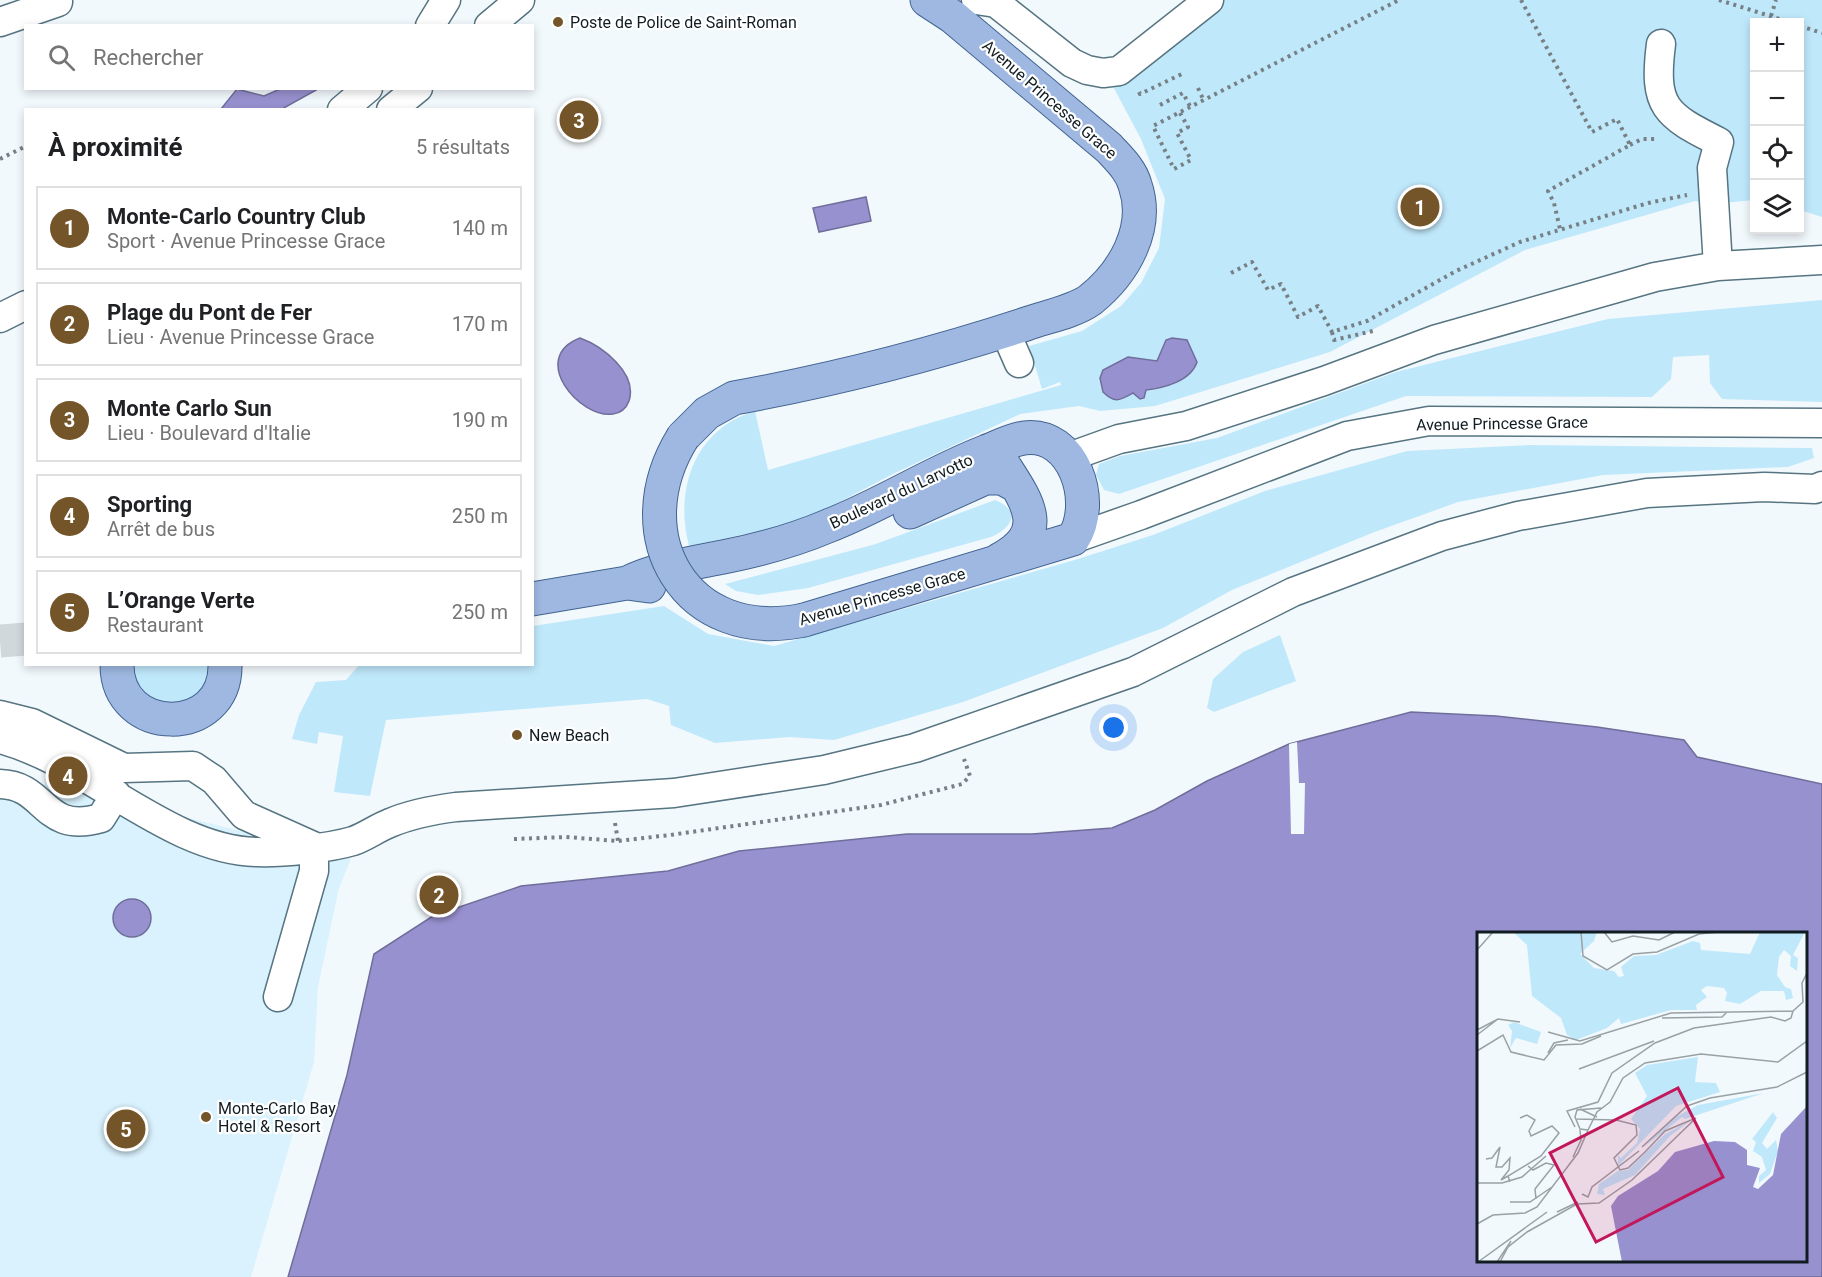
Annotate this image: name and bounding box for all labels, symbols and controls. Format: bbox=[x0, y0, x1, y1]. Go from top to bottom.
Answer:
place label: Poste de Police de Saint-Roman bbox=[570, 13, 797, 32]
marker: Poste de Police de Saint-Roman bbox=[551, 15, 565, 29]
map controls bbox=[1750, 18, 1804, 234]
button: + bbox=[1750, 18, 1804, 72]
search box bbox=[24, 24, 534, 90]
street label: Avenue Princesse Grace bbox=[979, 36, 1121, 163]
icon: search bbox=[45, 41, 78, 74]
text: Rechercher bbox=[93, 45, 204, 70]
button: − bbox=[1750, 72, 1804, 126]
pin: 3 bbox=[560, 98, 598, 142]
button: locate bbox=[1750, 126, 1804, 180]
text: À proximité bbox=[48, 132, 182, 162]
text: 5 résultats bbox=[416, 135, 510, 159]
button: layers bbox=[1750, 180, 1804, 234]
pin: 1 bbox=[1400, 184, 1440, 230]
text: Monte-Carlo Country Club bbox=[107, 204, 366, 229]
text: 1 bbox=[64, 216, 75, 240]
text: 140 m bbox=[452, 216, 508, 240]
text: Sport · Avenue Princesse Grace bbox=[107, 229, 385, 253]
text: Plage du Pont de Fer bbox=[107, 300, 312, 325]
text: 2 bbox=[64, 312, 75, 336]
text: 170 m bbox=[452, 312, 508, 336]
text: Lieu · Avenue Princesse Grace bbox=[107, 325, 374, 349]
text: Monte Carlo Sun bbox=[107, 396, 272, 421]
text: 3 bbox=[64, 408, 75, 432]
text: 190 m bbox=[452, 408, 508, 432]
street label: Avenue Princesse Grace bbox=[1416, 413, 1588, 434]
text: Lieu · Boulevard d'Italie bbox=[107, 421, 311, 445]
street label: Boulevard du Larvotto bbox=[827, 450, 976, 533]
text: Sporting bbox=[107, 492, 192, 517]
text: 4 bbox=[64, 504, 75, 528]
text: 250 m bbox=[452, 504, 508, 528]
text: Arrêt de bus bbox=[107, 517, 215, 541]
street label: Avenue Princesse Grace bbox=[797, 564, 967, 629]
text: L’Orange Verte bbox=[107, 588, 255, 613]
text: 5 bbox=[64, 600, 75, 624]
text: 250 m bbox=[452, 600, 508, 624]
text: Restaurant bbox=[107, 613, 204, 637]
your location bbox=[1099, 713, 1128, 742]
place label: New Beach bbox=[529, 726, 609, 745]
marker: New Beach bbox=[510, 728, 524, 742]
pin: 4 bbox=[48, 754, 88, 798]
pin: 2 bbox=[420, 872, 458, 918]
inset map bbox=[1477, 932, 1807, 1262]
place label: Monte-Carlo Bay Hotel & Resort bbox=[218, 1099, 336, 1136]
pin: 5 bbox=[106, 1106, 146, 1152]
marker: Monte-Carlo Bay Hotel & Resort bbox=[199, 1110, 213, 1124]

